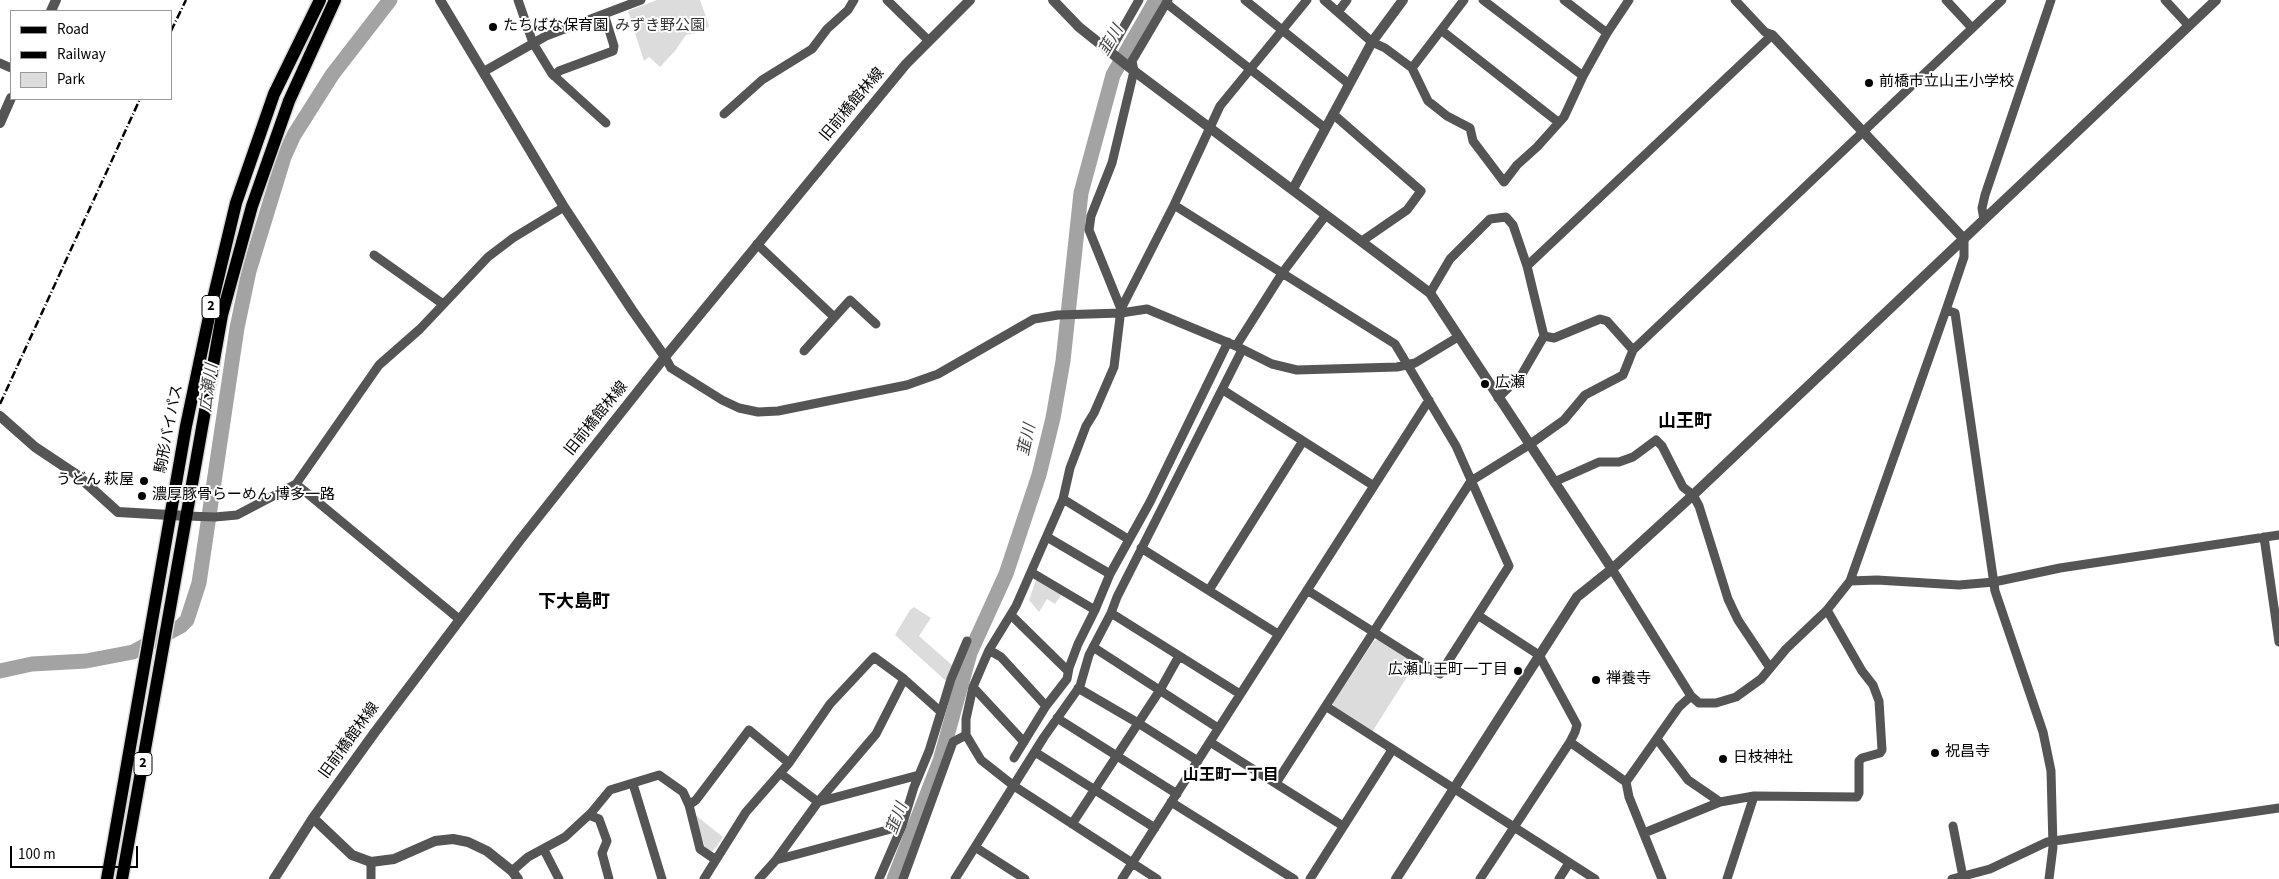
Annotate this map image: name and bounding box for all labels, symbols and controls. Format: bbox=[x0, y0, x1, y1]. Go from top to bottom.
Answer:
legend bbox=[10, 10, 172, 100]
place label: たちばな保育園 bbox=[503, 18, 608, 36]
park label: みずき野公園 bbox=[615, 18, 705, 36]
text: Road bbox=[57, 19, 89, 40]
marker: たちばな保育園 bbox=[487, 21, 499, 33]
water label: 韮川 bbox=[1096, 22, 1128, 60]
text: Railway bbox=[57, 44, 106, 65]
street label: 旧前橋館林線 bbox=[817, 65, 889, 145]
text: Park bbox=[57, 69, 85, 90]
place label: 前橋市立山王小学校 bbox=[1879, 74, 2014, 92]
marker: 前橋市立山王小学校 bbox=[1863, 77, 1875, 89]
road number: 2 bbox=[202, 296, 220, 318]
water label: 広瀬川 bbox=[197, 363, 223, 413]
place label: 広瀬 bbox=[1495, 375, 1525, 393]
street label: 旧前橋館林線 bbox=[562, 378, 632, 460]
marker: 広瀬 bbox=[1479, 378, 1491, 390]
street label: 駒形バイパス bbox=[153, 383, 187, 475]
district label: 山王町 bbox=[1658, 412, 1712, 434]
water label: 韮川 bbox=[1015, 422, 1041, 458]
place label: うどん 萩屋 bbox=[56, 472, 134, 490]
marker: うどん 萩屋 bbox=[138, 475, 150, 487]
place label: 濃厚豚骨らーめん 博多一路 bbox=[152, 487, 335, 505]
marker: 濃厚豚骨らーめん 博多一路 bbox=[136, 490, 148, 502]
district label: 下大島町 bbox=[538, 592, 610, 614]
place label: 広瀬山王町一丁目 bbox=[1388, 662, 1508, 680]
marker: 広瀬山王町一丁目 bbox=[1512, 665, 1524, 677]
place label: 禅養寺 bbox=[1606, 671, 1651, 689]
marker: 禅養寺 bbox=[1590, 674, 1602, 686]
street label: 旧前橋館林線 bbox=[316, 699, 384, 783]
place label: 祝昌寺 bbox=[1945, 744, 1990, 762]
marker: 祝昌寺 bbox=[1929, 747, 1941, 759]
place label: 日枝神社 bbox=[1733, 750, 1793, 768]
road number: 2 bbox=[134, 752, 152, 776]
marker: 日枝神社 bbox=[1717, 753, 1729, 765]
district label: 山王町一丁目 bbox=[1183, 766, 1279, 786]
water label: 韮川 bbox=[883, 801, 913, 837]
scale bar bbox=[12, 836, 140, 868]
text: 100 m bbox=[18, 844, 56, 865]

